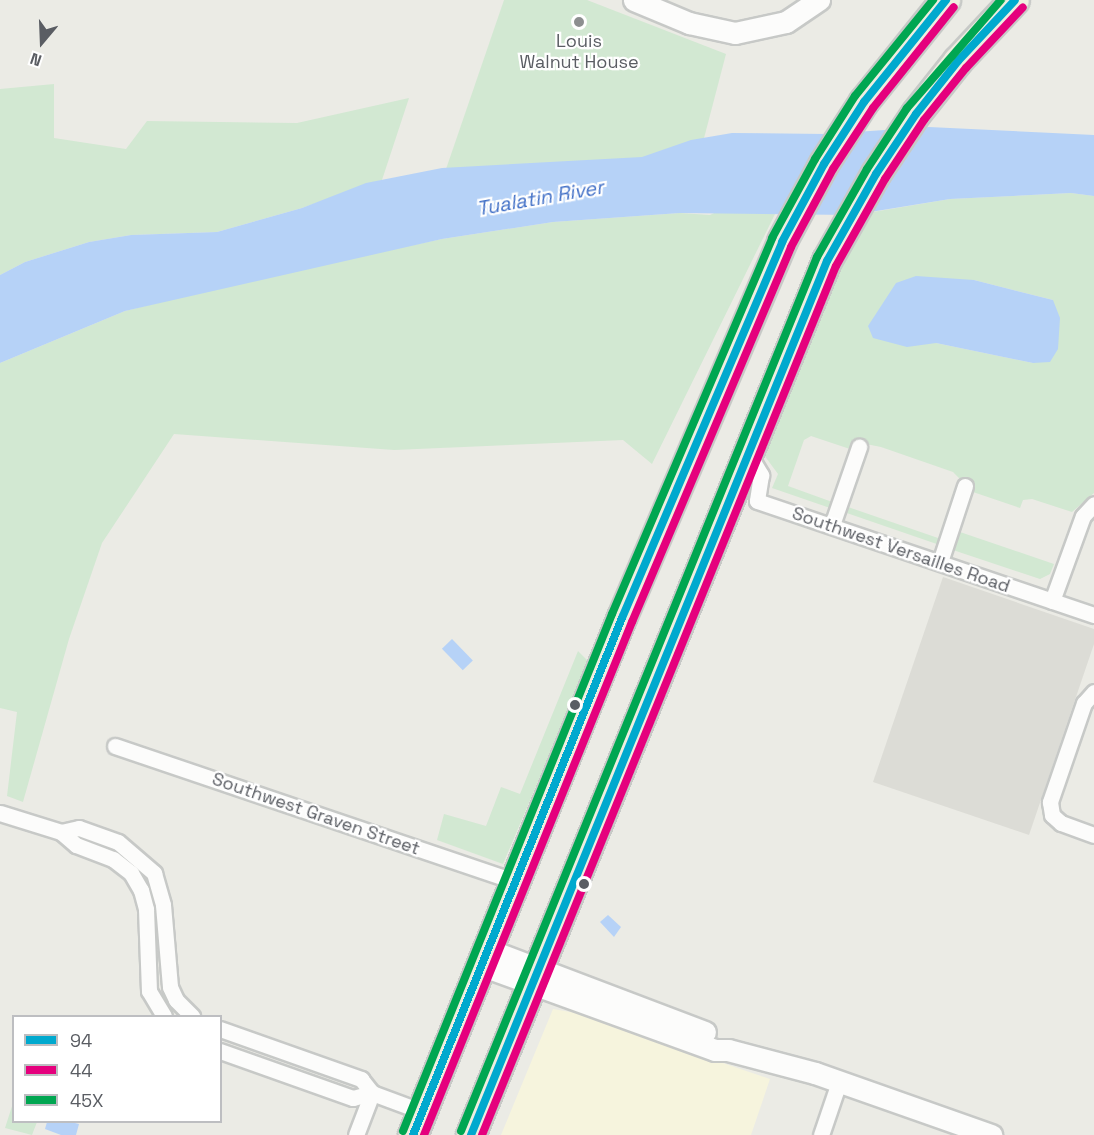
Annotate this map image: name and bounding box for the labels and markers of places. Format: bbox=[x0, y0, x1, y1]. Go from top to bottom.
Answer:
marker: Louis Walnut House bbox=[572, 15, 586, 29]
place label: Louis Walnut House bbox=[519, 31, 639, 74]
unlabelled marker bbox=[569, 699, 581, 711]
unlabelled marker bbox=[578, 878, 590, 890]

